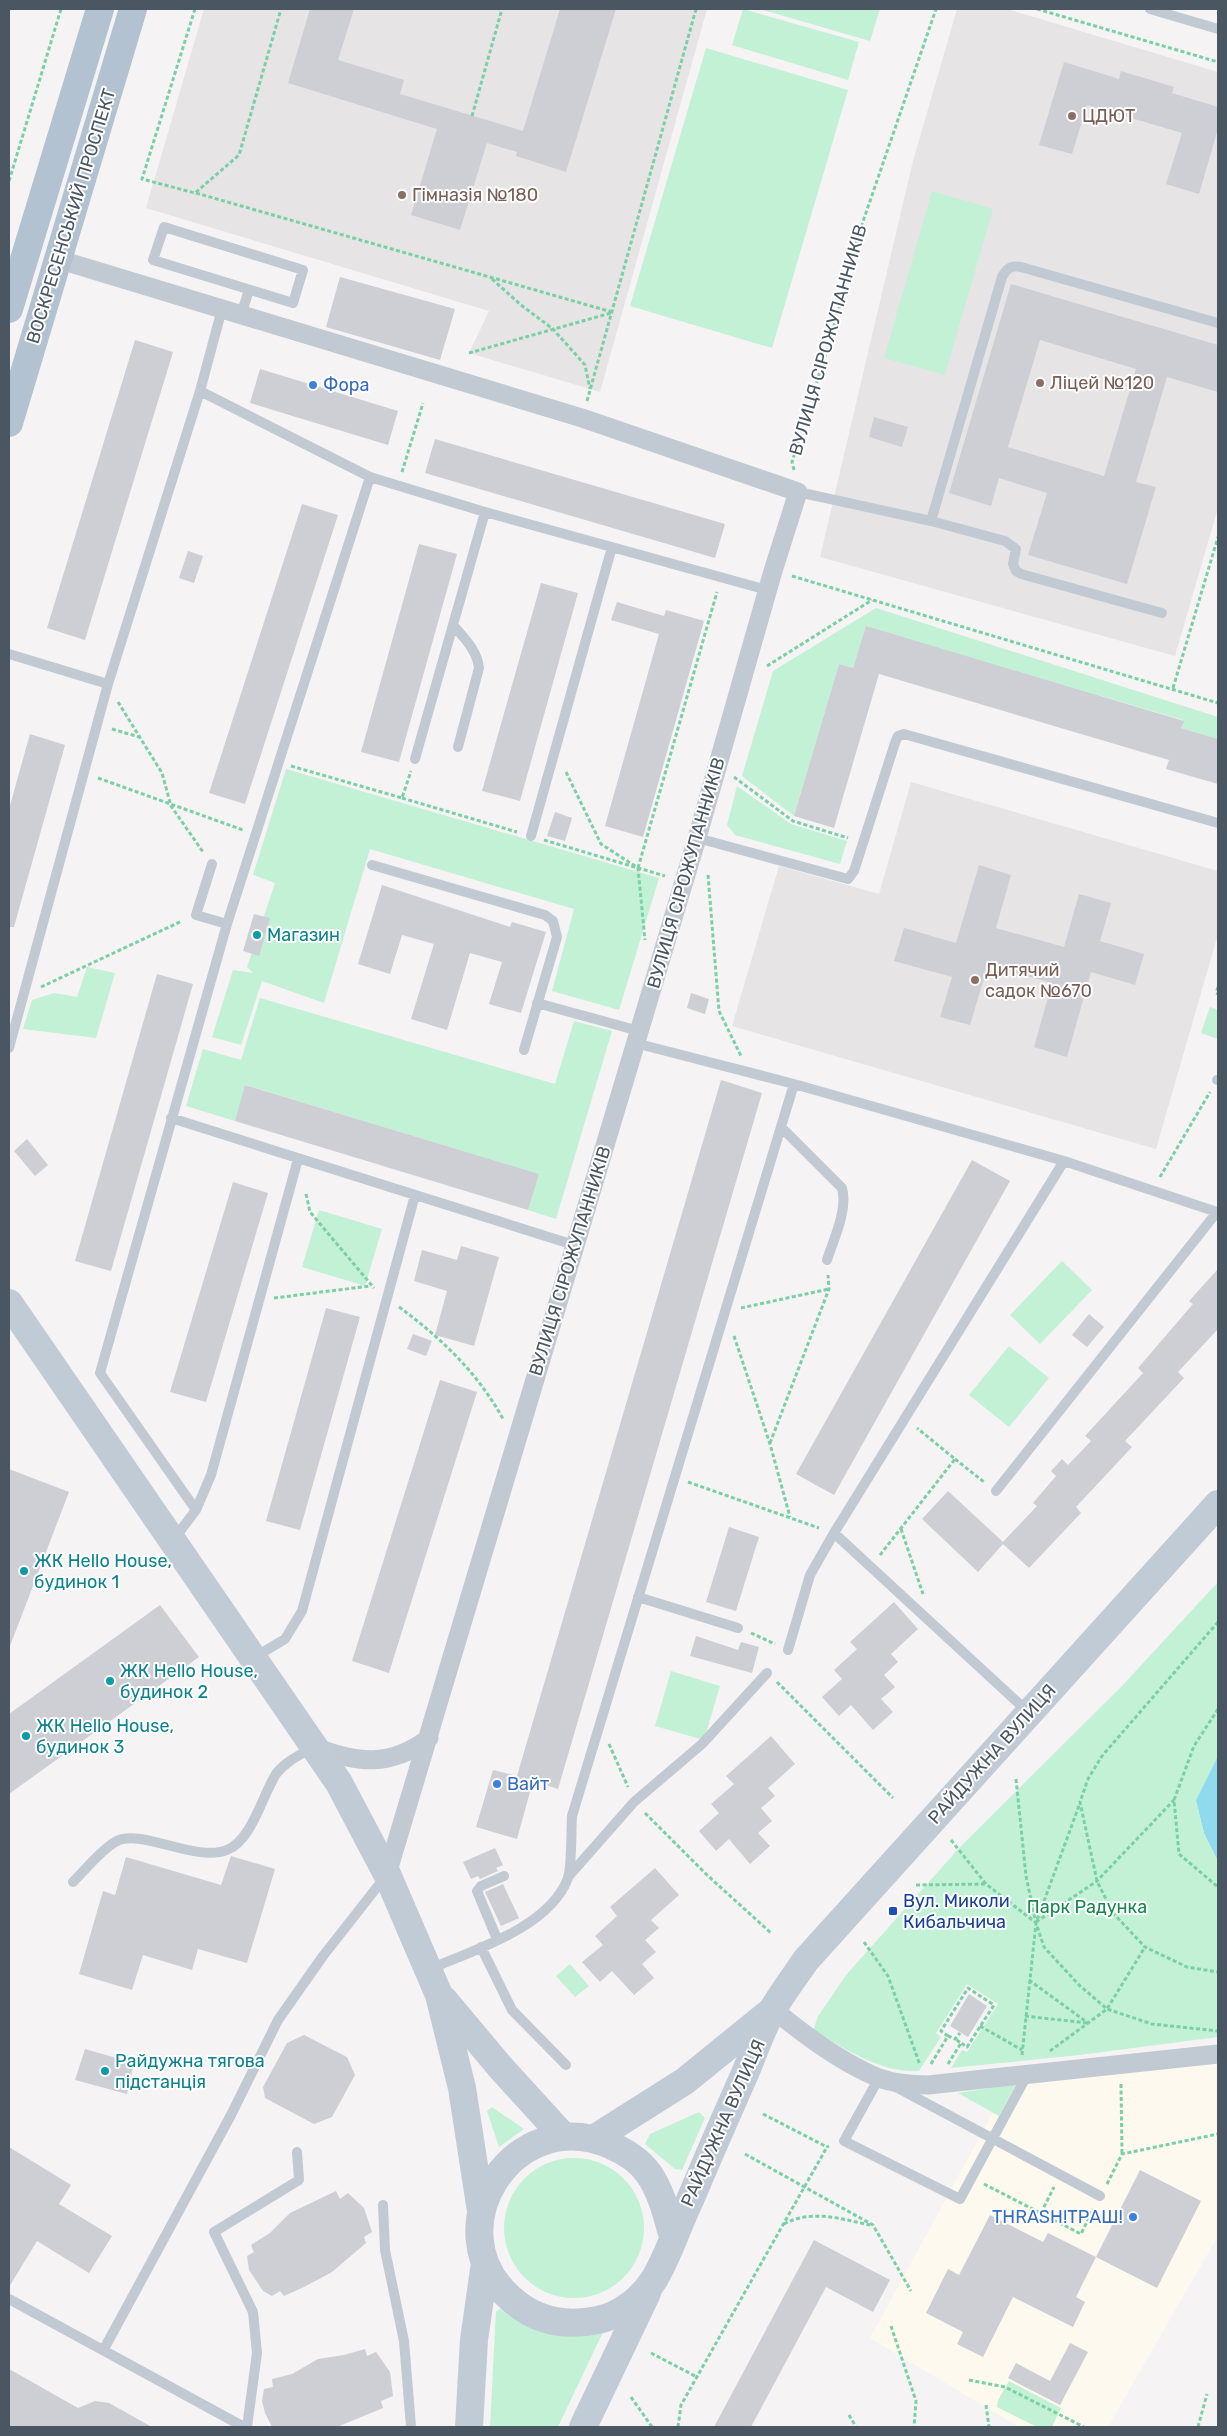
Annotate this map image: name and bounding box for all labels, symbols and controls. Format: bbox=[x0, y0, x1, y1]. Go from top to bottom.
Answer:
street label: ВОСКРЕСЕНСЬКИЙ ПРОСПЕКТ bbox=[22, 86, 120, 346]
place label: ЦДЮТ bbox=[1082, 105, 1136, 127]
marker: ЦДЮТ bbox=[1066, 110, 1078, 122]
place label: Гімназія №180 bbox=[412, 184, 538, 206]
marker: Гімназія №180 bbox=[396, 189, 408, 201]
street label: ВУЛИЦЯ СІРОЖУПАННИКІВ bbox=[784, 222, 872, 458]
place label: Ліцей №120 bbox=[1050, 372, 1154, 394]
place label: Фора bbox=[323, 374, 369, 396]
marker: Ліцей №120 bbox=[1034, 377, 1046, 389]
marker: Фора bbox=[307, 379, 319, 391]
street label: ВУЛИЦЯ СІРОЖУПАННИКІВ bbox=[642, 755, 730, 991]
place label: Магазин bbox=[267, 924, 340, 946]
marker: Магазин bbox=[251, 929, 263, 941]
place label: Дитячий садок №670 bbox=[985, 959, 1092, 1002]
marker: Дитячий садок №670 bbox=[969, 974, 981, 986]
street label: ВУЛИЦЯ СІРОЖУПАННИКІВ bbox=[525, 1143, 615, 1379]
place label: ЖК Hello House, будинок 1 bbox=[34, 1550, 172, 1593]
marker: ЖК Hello House, будинок 1 bbox=[18, 1565, 30, 1577]
place label: ЖК Hello House, будинок 2 bbox=[120, 1660, 258, 1703]
marker: ЖК Hello House, будинок 2 bbox=[104, 1675, 116, 1687]
street label: РАЙДУЖНА ВУЛИЦЯ bbox=[923, 1680, 1061, 1828]
place label: ЖК Hello House, будинок 3 bbox=[36, 1715, 174, 1758]
marker: ЖК Hello House, будинок 3 bbox=[20, 1730, 32, 1742]
place label: Вайт bbox=[507, 1773, 549, 1795]
marker: Вайт bbox=[491, 1778, 503, 1790]
place label: Вул. Миколи Кибальчича bbox=[903, 1890, 1010, 1933]
park label: Парк Радунка bbox=[1027, 1896, 1147, 1918]
marker: Вул. Миколи Кибальчича bbox=[887, 1905, 899, 1917]
street label: РАЙДУЖНА ВУЛИЦЯ bbox=[676, 2036, 770, 2210]
place label: Райдужна тягова пiдстанцiя bbox=[115, 2050, 265, 2093]
marker: Райдужна тягова пiдстанцiя bbox=[99, 2065, 111, 2077]
place label: ТHRASH!ТРАШ! bbox=[992, 2206, 1123, 2228]
marker: ТHRASH!ТРАШ! bbox=[1127, 2211, 1139, 2223]

